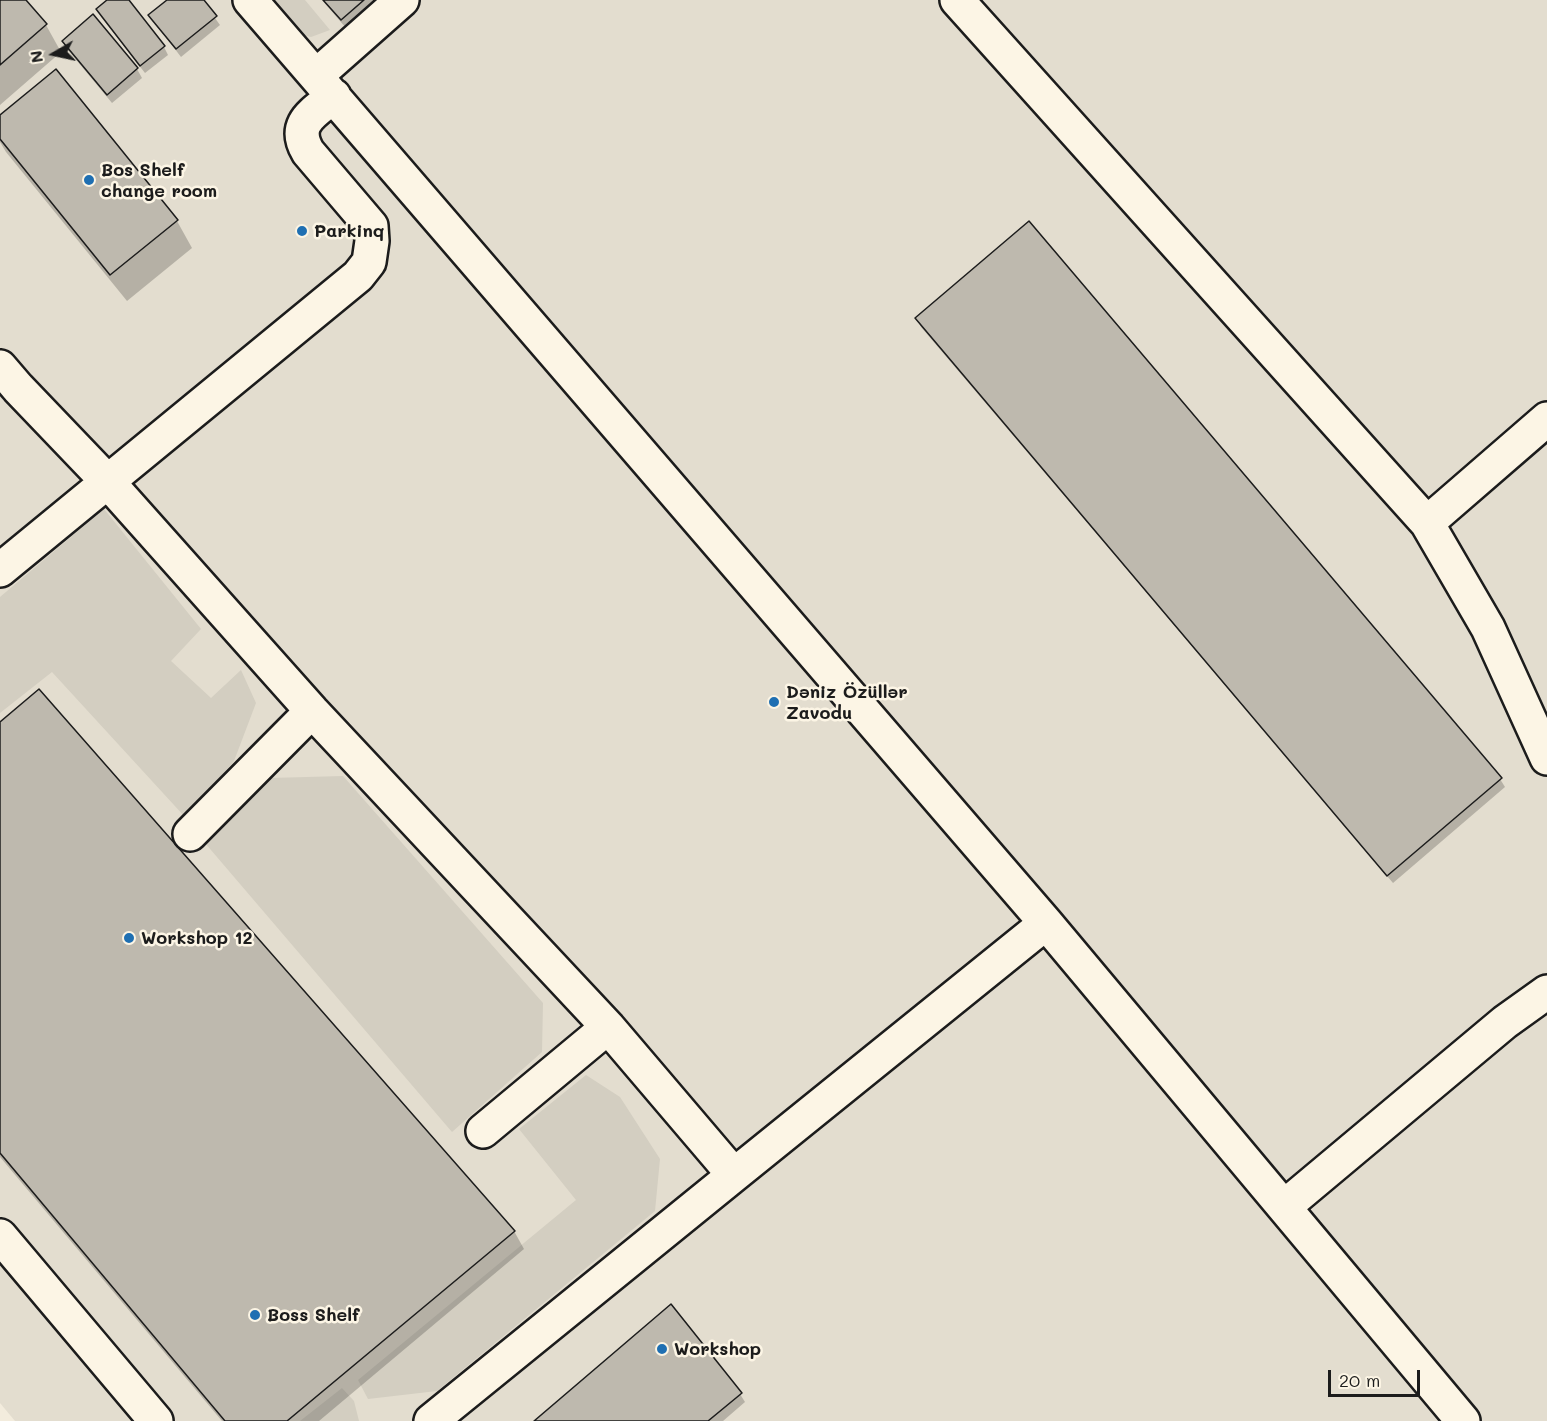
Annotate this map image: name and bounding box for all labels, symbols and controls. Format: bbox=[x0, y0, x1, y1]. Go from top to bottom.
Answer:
north arrow bbox=[24, 24, 84, 84]
text: N bbox=[24, 49, 47, 65]
place label: Bos Shelf change room bbox=[101, 159, 217, 201]
marker: Bos Shelf change room bbox=[82, 173, 96, 187]
place label: Parkinq bbox=[314, 220, 384, 242]
marker: Parkinq bbox=[295, 224, 309, 238]
place label: Dəniz Özüllər Zavodu bbox=[786, 681, 908, 724]
marker: Dəniz Özüllər Zavodu bbox=[767, 695, 781, 709]
place label: Workshop 12 bbox=[141, 927, 253, 949]
marker: Workshop 12 bbox=[122, 931, 136, 945]
place label: Boss Shelf bbox=[267, 1304, 360, 1326]
marker: Boss Shelf bbox=[248, 1308, 262, 1322]
place label: Workshop bbox=[674, 1338, 761, 1360]
marker: Workshop bbox=[655, 1342, 669, 1356]
scale bar bbox=[1331, 1358, 1422, 1396]
text: 20 m bbox=[1339, 1368, 1380, 1392]

